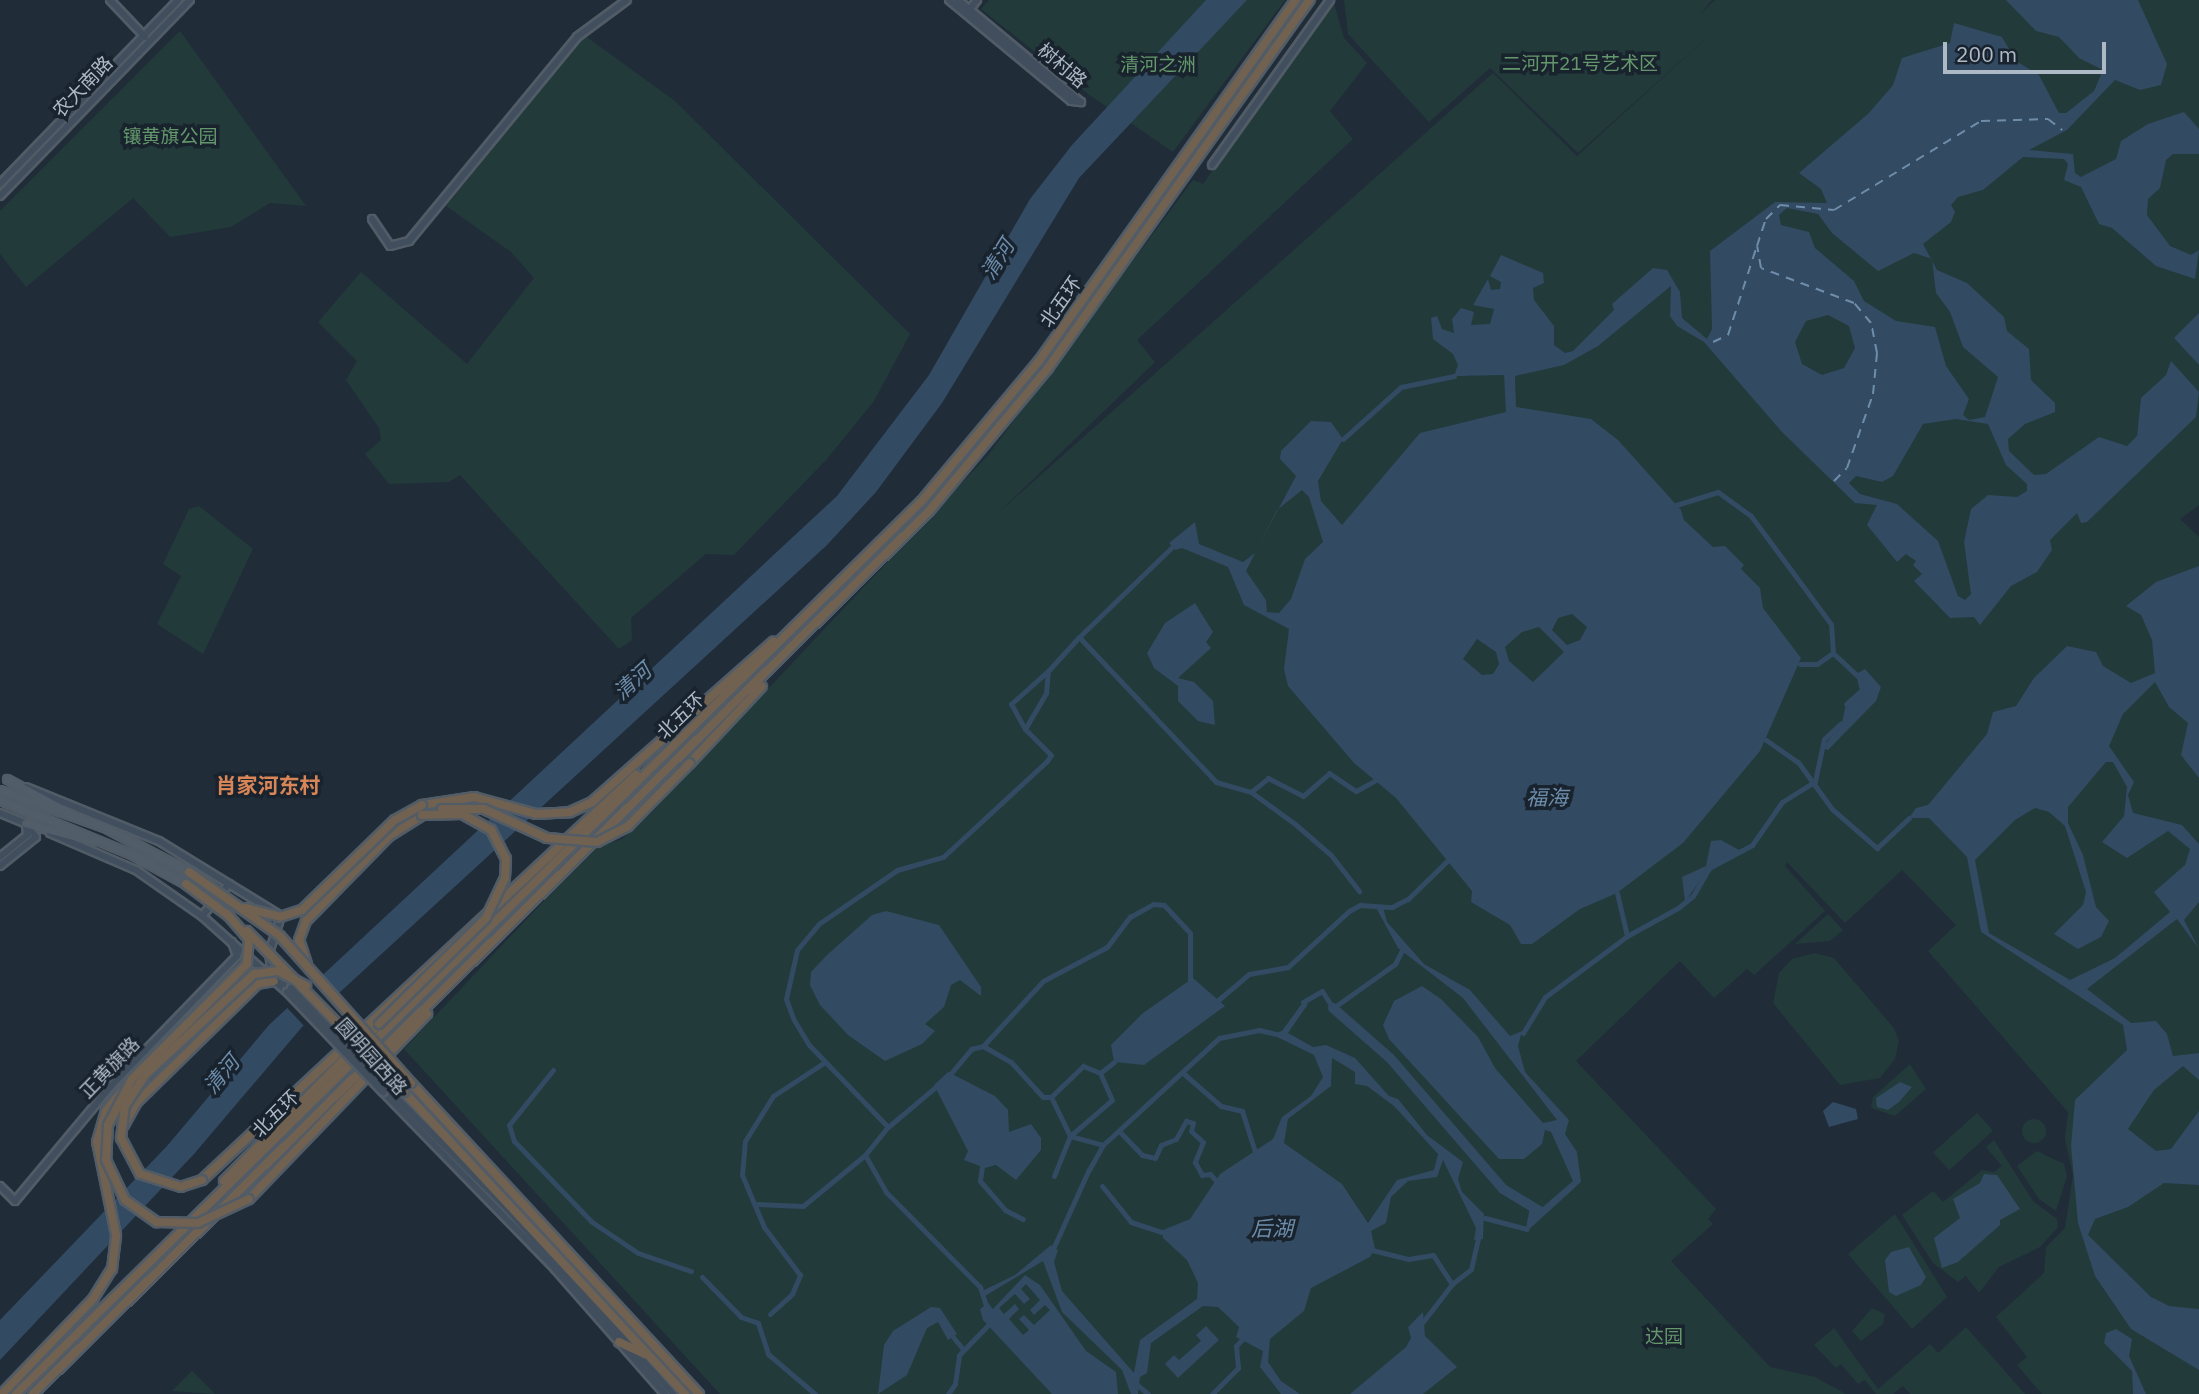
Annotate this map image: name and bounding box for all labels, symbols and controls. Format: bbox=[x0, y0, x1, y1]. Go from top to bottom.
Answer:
scale bar bbox=[1947, 28, 2110, 72]
street label: 树村路 bbox=[1033, 39, 1091, 93]
text: 200 m bbox=[1956, 40, 2017, 68]
street label: 农大南路 bbox=[48, 52, 118, 122]
park label: 二河开21号艺术区 bbox=[1502, 53, 1658, 75]
park label: 清河之洲 bbox=[1120, 54, 1196, 76]
park label: 镶黄旗公园 bbox=[123, 126, 217, 148]
water label: 清河 bbox=[975, 235, 1019, 283]
street label: 北五环 bbox=[1035, 272, 1087, 332]
water label: 清河 bbox=[608, 658, 656, 704]
street label: 北五环 bbox=[653, 688, 709, 744]
district label: 肖家河东村 bbox=[216, 772, 320, 798]
water label: 福海 bbox=[1526, 784, 1568, 810]
street label: 圆明园西路 bbox=[331, 1014, 411, 1100]
street label: 正黄旗路 bbox=[75, 1033, 145, 1103]
water label: 清河 bbox=[198, 1050, 244, 1098]
street label: 北五环 bbox=[248, 1086, 304, 1142]
water label: 后湖 bbox=[1251, 1215, 1293, 1241]
park label: 达园 bbox=[1645, 1326, 1683, 1348]

